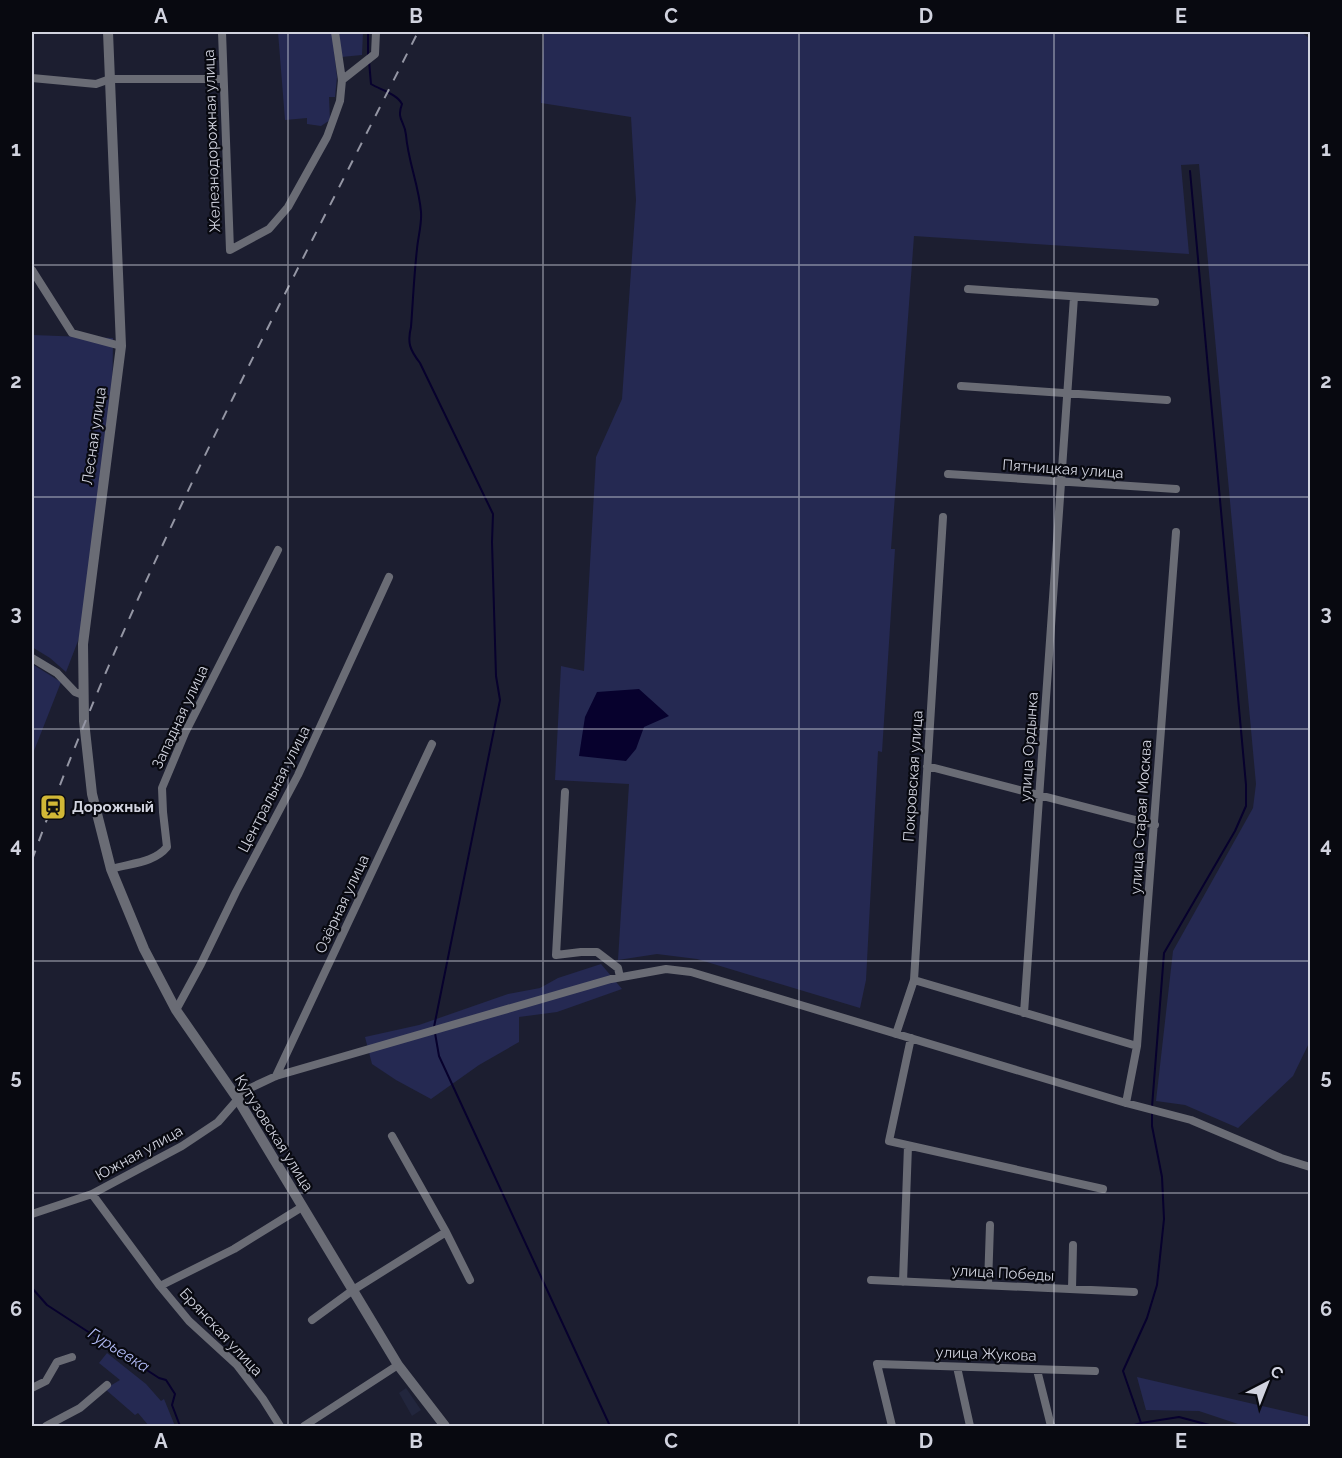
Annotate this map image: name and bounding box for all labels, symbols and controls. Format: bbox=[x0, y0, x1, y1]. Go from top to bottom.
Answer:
text: A bbox=[154, 4, 168, 28]
text: B bbox=[409, 4, 423, 28]
text: C bbox=[664, 4, 678, 28]
text: D bbox=[919, 4, 933, 28]
text: E bbox=[1175, 4, 1187, 28]
street label: Железнодорожная улица bbox=[200, 49, 224, 233]
text: 1 bbox=[11, 137, 21, 161]
text: 1 bbox=[1321, 137, 1331, 161]
text: 2 bbox=[10, 369, 22, 393]
text: 2 bbox=[1320, 369, 1332, 393]
street label: Лесная улица bbox=[78, 386, 110, 486]
street label: Пятницкая улица bbox=[1002, 456, 1124, 482]
text: 3 bbox=[10, 601, 22, 625]
text: 3 bbox=[1320, 601, 1332, 625]
street label: Западная улица bbox=[148, 662, 212, 772]
street label: улица Ордынка bbox=[1016, 691, 1042, 803]
street label: Покровская улица bbox=[899, 710, 927, 842]
street label: Центральная улица bbox=[234, 723, 314, 855]
street label: улица Старая Москва bbox=[1127, 739, 1155, 895]
station icon: Дорожный bbox=[38, 792, 68, 822]
place label: Дорожный bbox=[72, 798, 154, 816]
text: 4 bbox=[10, 833, 22, 857]
text: 4 bbox=[1320, 833, 1332, 857]
street label: Озёрная улица bbox=[311, 852, 373, 956]
text: 5 bbox=[10, 1065, 22, 1089]
text: 5 bbox=[1320, 1065, 1332, 1089]
street label: Кутузовская улица bbox=[231, 1071, 317, 1195]
street label: Южная улица bbox=[92, 1122, 186, 1184]
street label: улица Победы bbox=[951, 1261, 1055, 1285]
street label: Брянская улица bbox=[176, 1284, 266, 1380]
text: 6 bbox=[10, 1297, 22, 1321]
text: 6 bbox=[1320, 1297, 1332, 1321]
water label: Гурьевка bbox=[85, 1324, 154, 1376]
street label: улица Жукова bbox=[935, 1343, 1037, 1365]
north arrow bbox=[1237, 1353, 1297, 1413]
text: С bbox=[1266, 1361, 1287, 1383]
text: A bbox=[154, 1429, 168, 1453]
text: B bbox=[409, 1429, 423, 1453]
text: C bbox=[664, 1429, 678, 1453]
text: D bbox=[919, 1429, 933, 1453]
text: E bbox=[1175, 1429, 1187, 1453]

